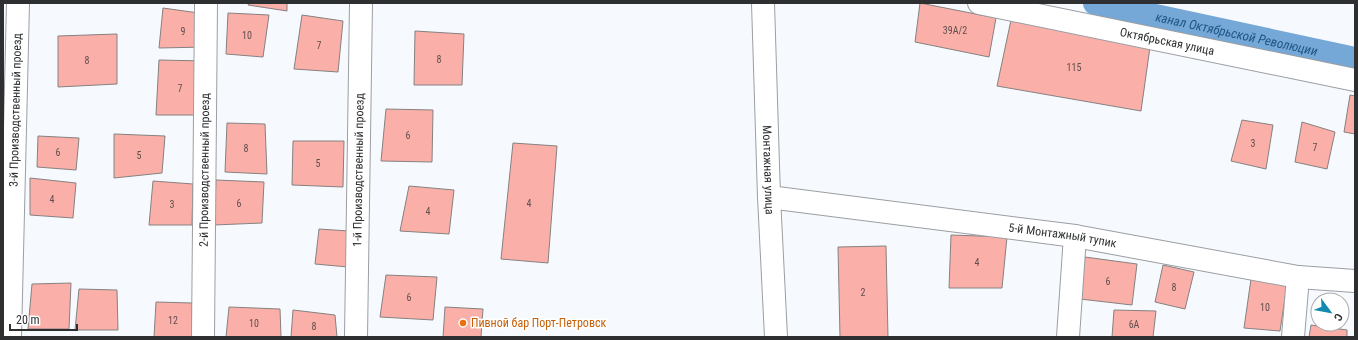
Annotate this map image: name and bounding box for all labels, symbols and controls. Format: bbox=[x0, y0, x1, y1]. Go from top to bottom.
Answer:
water label: канал Октябрьской Революции bbox=[1154, 9, 1320, 58]
house number: 39А/2 bbox=[943, 25, 967, 36]
street label: Октябрьская улица bbox=[1119, 25, 1216, 58]
house number: 9 bbox=[181, 26, 186, 37]
house number: 10 bbox=[242, 30, 252, 41]
street label: 3-й Производственный проезд bbox=[7, 32, 24, 187]
house number: 7 bbox=[317, 40, 322, 51]
house number: 8 bbox=[437, 54, 442, 65]
house number: 8 bbox=[85, 55, 90, 66]
house number: 115 bbox=[1067, 62, 1081, 73]
house number: 7 bbox=[178, 83, 183, 94]
street label: 2-й Производственный проезд bbox=[197, 92, 212, 247]
street label: 1-й Производственный проезд bbox=[350, 92, 367, 247]
street label: Монтажная улица bbox=[760, 125, 777, 215]
house number: 6 bbox=[406, 130, 411, 141]
house number: 3 bbox=[1251, 138, 1256, 149]
house number: 7 bbox=[1313, 142, 1318, 153]
house number: 8 bbox=[244, 143, 249, 154]
house number: 6 bbox=[56, 147, 61, 158]
house number: 5 bbox=[137, 150, 142, 161]
house number: 5 bbox=[316, 158, 321, 169]
house number: 4 bbox=[50, 194, 55, 205]
house number: 6 bbox=[237, 198, 242, 209]
house number: 4 bbox=[527, 198, 532, 209]
house number: 3 bbox=[170, 199, 175, 210]
house number: 4 bbox=[426, 206, 431, 217]
street label: 5-й Монтажный тупик bbox=[1008, 221, 1118, 251]
house number: 4 bbox=[975, 257, 980, 268]
house number: 6 bbox=[1106, 276, 1111, 287]
house number: 8 bbox=[1172, 282, 1177, 293]
house number: 2 bbox=[861, 287, 866, 298]
house number: 6 bbox=[407, 292, 412, 303]
north arrow bbox=[1310, 292, 1350, 332]
house number: 10 bbox=[1260, 302, 1270, 313]
scale bar bbox=[10, 306, 77, 332]
text: С bbox=[1331, 311, 1345, 323]
text: 20 m bbox=[16, 313, 40, 327]
house number: 12 bbox=[168, 315, 178, 326]
place label: Пивной бар Порт-Петровск bbox=[471, 316, 606, 330]
house number: 10 bbox=[249, 318, 259, 329]
marker: Пивной бар Порт-Петровск bbox=[458, 318, 468, 328]
house number: 6А bbox=[1129, 319, 1140, 330]
house number: 8 bbox=[312, 321, 317, 332]

